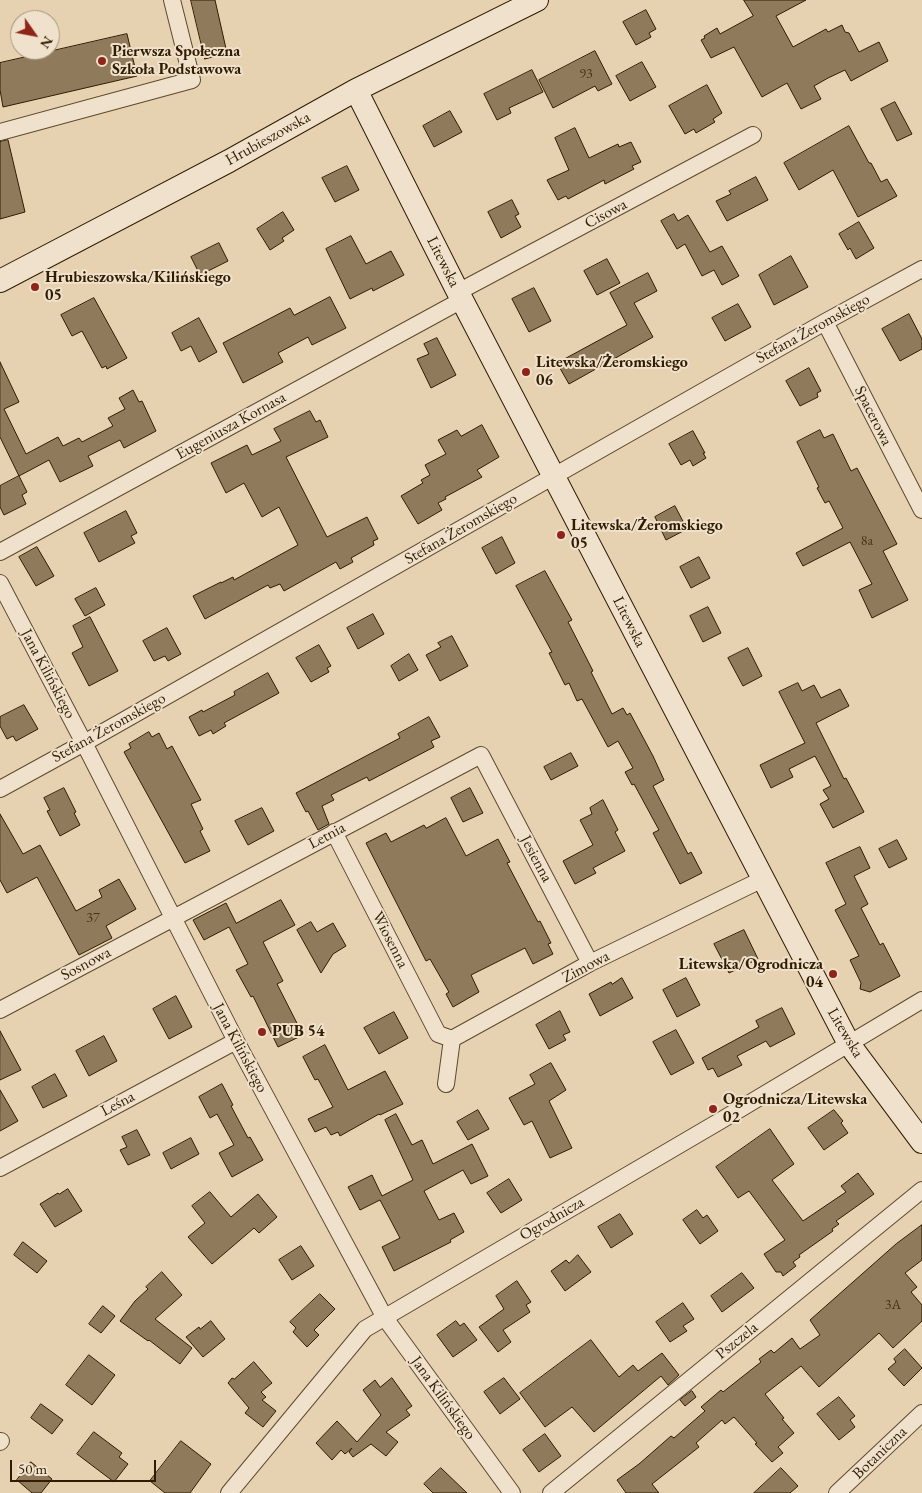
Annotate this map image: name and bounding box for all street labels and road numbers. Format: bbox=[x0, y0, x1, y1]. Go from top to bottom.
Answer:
street label: Hrubieszowska bbox=[222, 108, 314, 170]
street label: Cisowa bbox=[582, 195, 630, 233]
street label: Litewska bbox=[422, 233, 464, 291]
street label: Stefana Żeromskiego bbox=[753, 290, 873, 368]
street label: Spacerowa bbox=[850, 383, 896, 449]
street label: Eugeniusza Kornasa bbox=[173, 388, 289, 464]
street label: Stefana Żeromskiego bbox=[401, 489, 521, 569]
street label: Litewska bbox=[608, 593, 650, 651]
street label: Jana Kilińskiego bbox=[16, 626, 80, 722]
street label: Stefana Żeromskiego bbox=[49, 689, 169, 767]
street label: Letnia bbox=[305, 818, 349, 854]
street label: Jesienna bbox=[516, 832, 556, 886]
street label: Wiosenna bbox=[368, 909, 412, 971]
street label: Sosnowa bbox=[58, 943, 114, 985]
street label: Zimowa bbox=[559, 947, 613, 987]
street label: Jana Kilińskiego bbox=[208, 1000, 272, 1096]
street label: Litewska bbox=[823, 1005, 867, 1061]
street label: Leśna bbox=[98, 1087, 138, 1121]
street label: Ogrodnicza bbox=[516, 1193, 588, 1245]
street label: Pszczela bbox=[712, 1318, 762, 1364]
street label: Jana Kilińskiego bbox=[406, 1352, 480, 1444]
street label: Botaniczna bbox=[849, 1422, 911, 1484]

